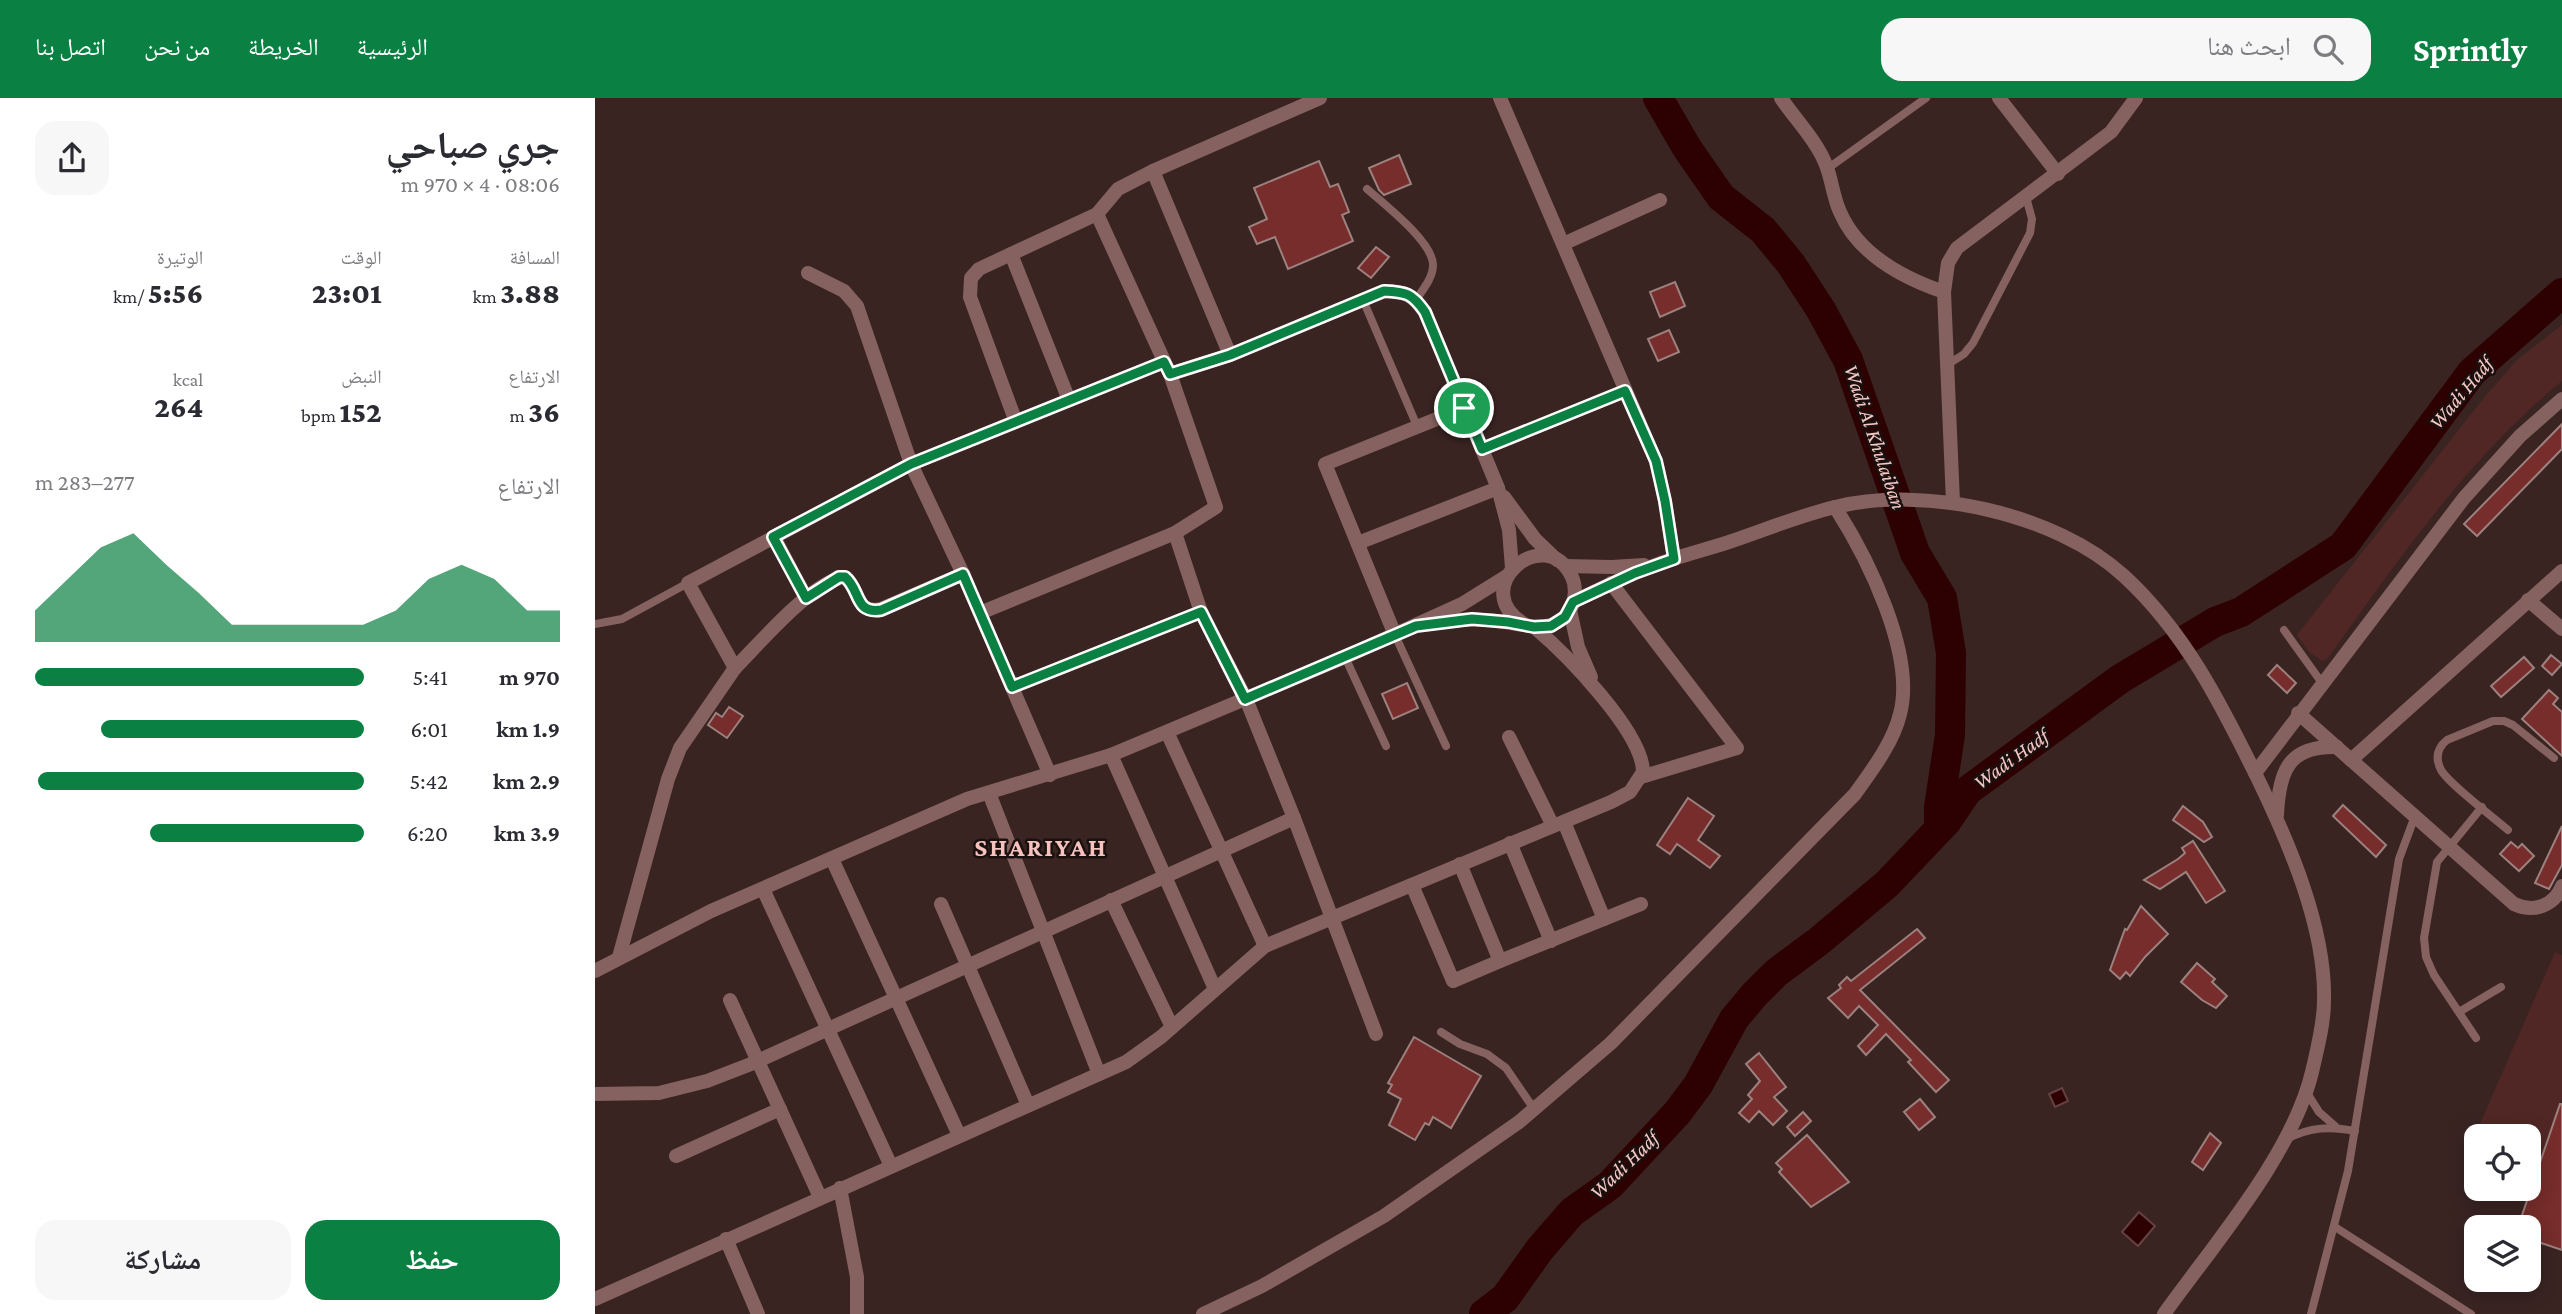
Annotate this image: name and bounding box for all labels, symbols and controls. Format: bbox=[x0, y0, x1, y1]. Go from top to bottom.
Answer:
search box bbox=[1881, 18, 2371, 81]
icon: search bbox=[2309, 30, 2347, 68]
text: Sprintly bbox=[2413, 31, 2527, 68]
text: ابحث هنا bbox=[2207, 32, 2291, 61]
text: اتصل بنا bbox=[35, 33, 106, 60]
text: من نحن bbox=[144, 33, 210, 60]
text: الخريطة bbox=[248, 33, 319, 60]
text: الرئيسية bbox=[357, 33, 428, 60]
button: share bbox=[35, 121, 109, 195]
text: جري صباحي bbox=[386, 124, 560, 166]
text: 08:06 · 4 × 970 m bbox=[401, 171, 560, 197]
text: الوتيرة bbox=[157, 247, 203, 268]
text: الوقت bbox=[341, 247, 382, 268]
text: المسافة bbox=[510, 247, 560, 268]
text: 5:56 bbox=[148, 276, 203, 309]
text: 23:01 bbox=[312, 276, 382, 309]
text: 3.88 bbox=[500, 276, 560, 309]
text: /km bbox=[113, 286, 148, 307]
text: km bbox=[472, 286, 500, 307]
water label: Wadi Hadf bbox=[2424, 349, 2500, 434]
water label: Wadi Al Khulaiban bbox=[1839, 361, 1911, 513]
text: النبض bbox=[341, 366, 382, 387]
text: الارتفاع bbox=[508, 366, 560, 387]
text: kcal bbox=[173, 369, 203, 390]
pin bbox=[1434, 378, 1494, 438]
icon: arrive bbox=[1445, 389, 1483, 427]
text: 264 bbox=[154, 390, 203, 423]
text: 152 bbox=[340, 395, 382, 428]
text: 36 bbox=[528, 395, 560, 428]
text: bpm bbox=[301, 405, 340, 426]
text: m bbox=[509, 405, 528, 426]
text: 277–283 m bbox=[35, 469, 135, 495]
text: الارتفاع bbox=[497, 473, 560, 499]
text: 5:41 bbox=[413, 664, 448, 690]
text: 970 m bbox=[499, 664, 560, 690]
text: 6:01 bbox=[410, 716, 448, 742]
text: 1.9 km bbox=[496, 716, 560, 742]
water label: Wadi Hadf bbox=[1969, 722, 2056, 794]
text: 5:42 bbox=[409, 768, 448, 794]
text: 2.9 km bbox=[493, 768, 560, 794]
text: 6:20 bbox=[407, 820, 448, 846]
text: 3.9 km bbox=[494, 820, 560, 846]
district label: SHARIYAH bbox=[974, 833, 1108, 862]
water label: Wadi Hadf bbox=[1584, 1124, 1666, 1204]
map controls bbox=[2464, 1124, 2541, 1292]
button: locate bbox=[2464, 1124, 2541, 1201]
button: layers bbox=[2464, 1215, 2541, 1292]
button: مشاركة bbox=[35, 1220, 291, 1300]
button: حفظ bbox=[305, 1220, 560, 1300]

